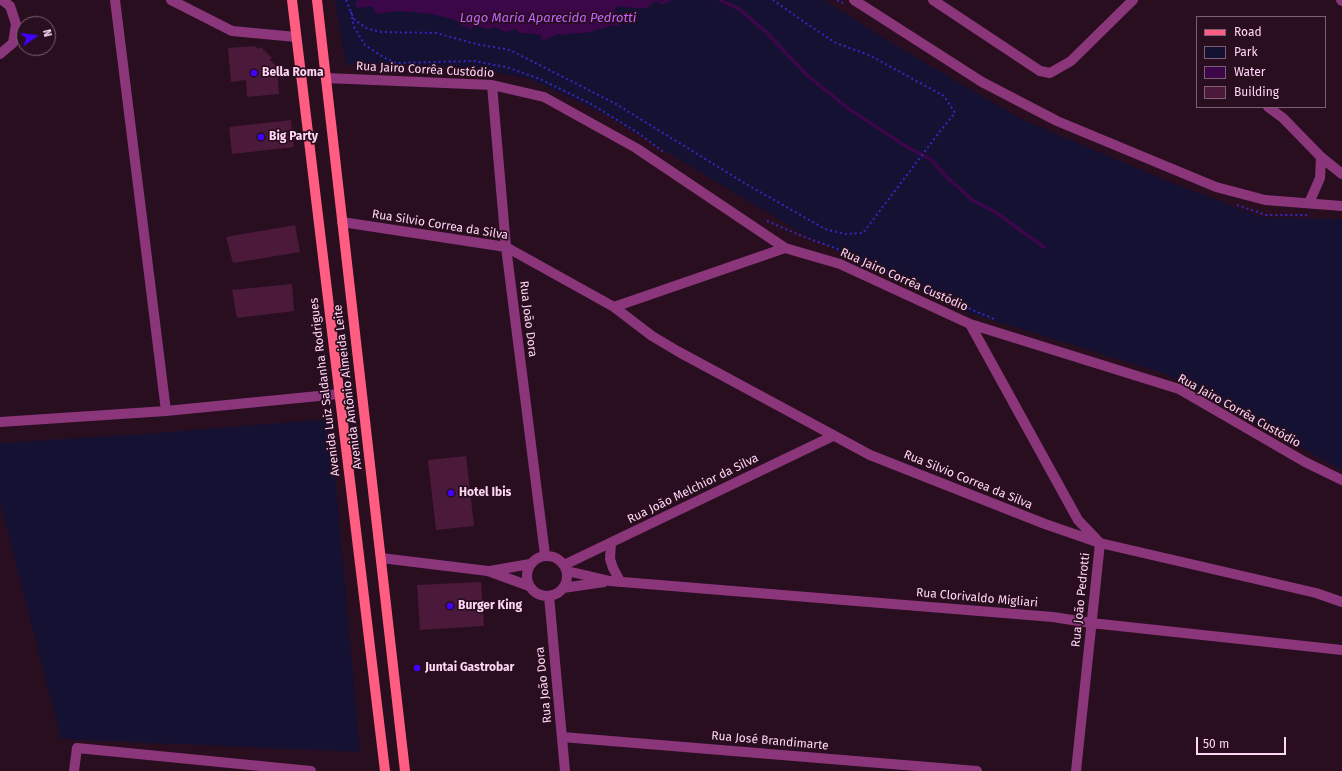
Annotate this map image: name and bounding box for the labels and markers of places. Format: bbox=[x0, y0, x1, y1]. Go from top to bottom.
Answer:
place label: Bella Roma bbox=[262, 66, 323, 80]
marker: Bella Roma bbox=[249, 68, 259, 78]
place label: Big Party bbox=[269, 130, 318, 144]
marker: Big Party bbox=[256, 132, 266, 142]
place label: Hotel Ibis bbox=[459, 486, 511, 500]
marker: Hotel Ibis bbox=[446, 488, 456, 498]
place label: Burger King bbox=[458, 599, 522, 613]
marker: Burger King bbox=[445, 601, 455, 611]
place label: Juntai Gastrobar bbox=[425, 661, 514, 675]
marker: Juntai Gastrobar bbox=[412, 663, 422, 673]

